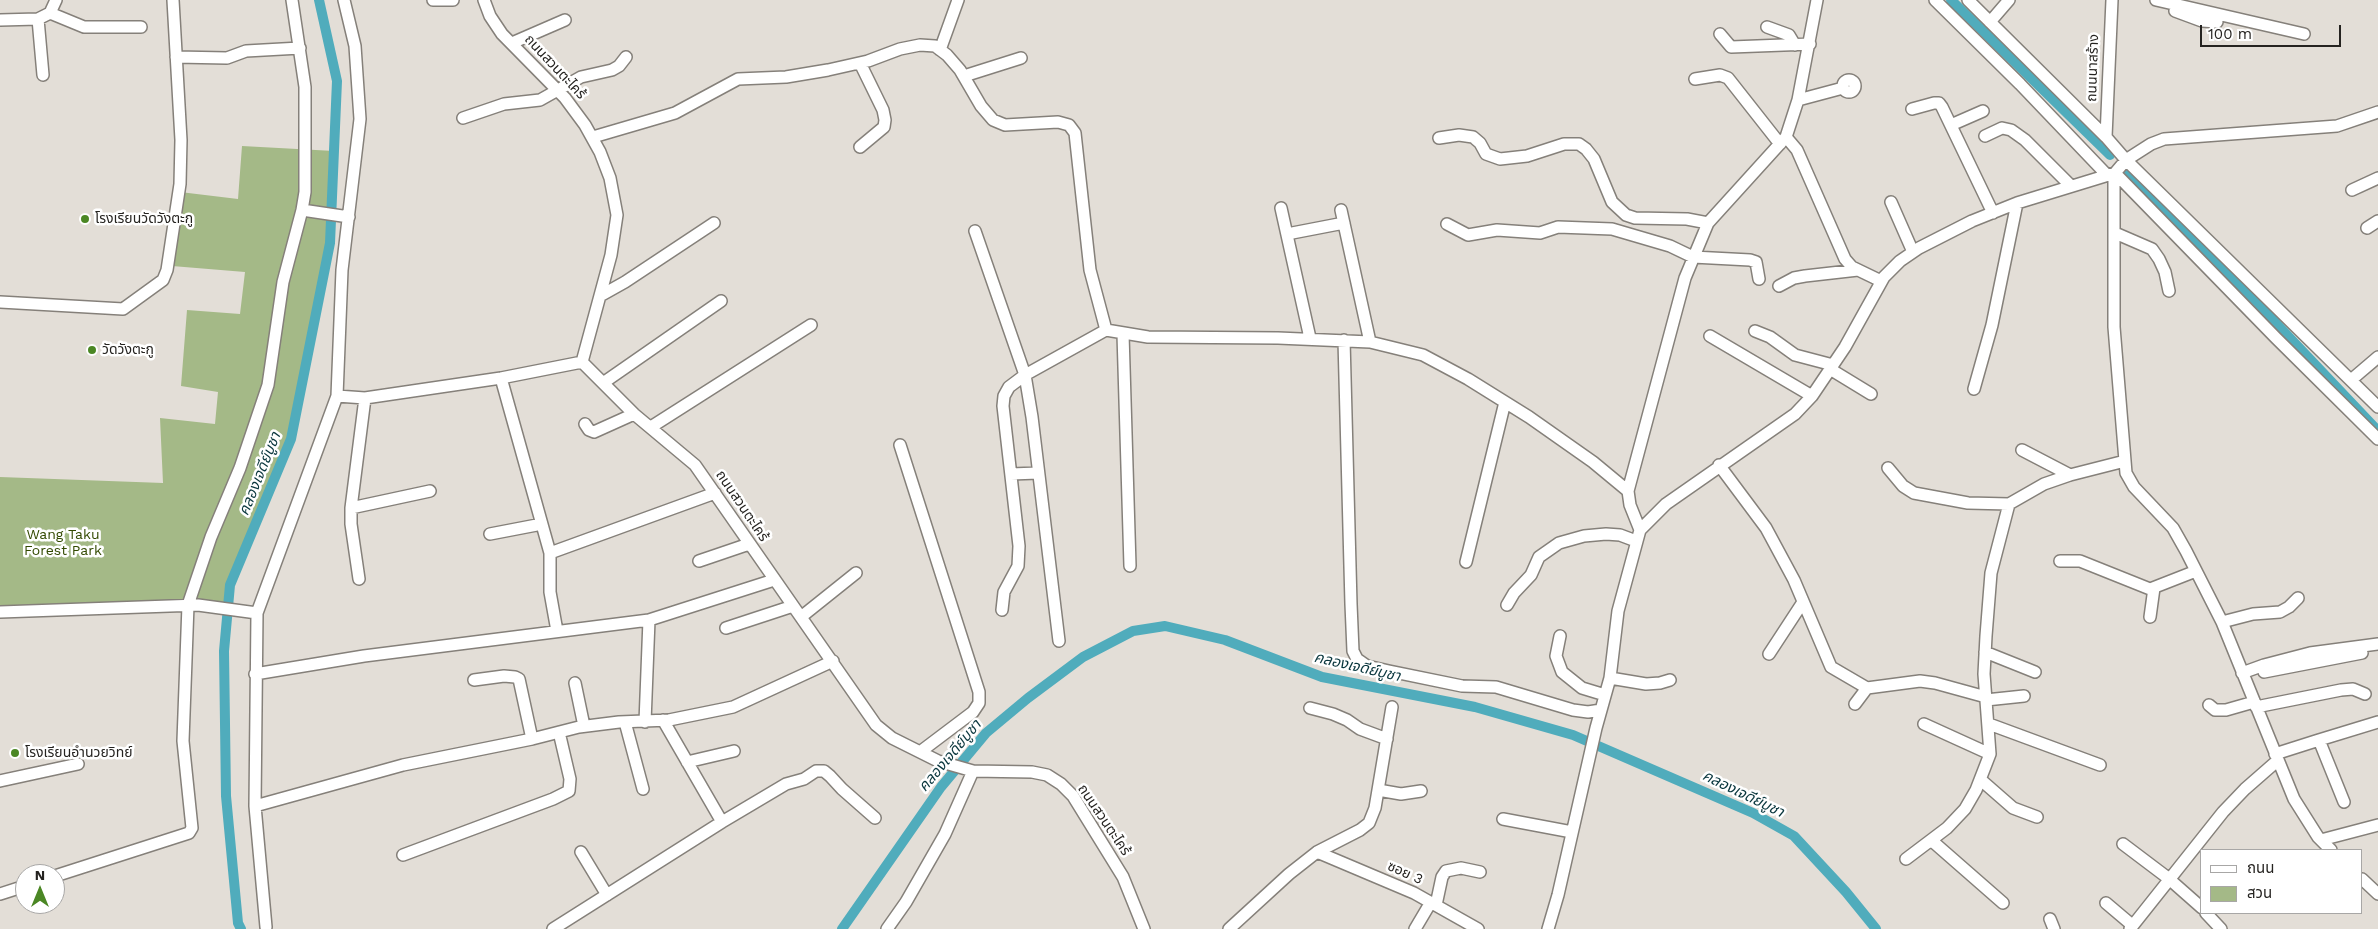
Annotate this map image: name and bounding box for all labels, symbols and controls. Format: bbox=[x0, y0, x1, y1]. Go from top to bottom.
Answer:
scale bar bbox=[2203, 15, 2344, 47]
text: 100 m bbox=[2208, 25, 2252, 43]
street label: ถนนสวนตะไคร้ bbox=[521, 31, 589, 103]
street label: ถนนนาสร้าง bbox=[2083, 34, 2103, 102]
place label: โรงเรียนวัดวังตะกู bbox=[95, 211, 193, 227]
marker: โรงเรียนวัดวังตะกู bbox=[79, 213, 91, 225]
place label: วัดวังตะกู bbox=[102, 342, 154, 358]
marker: วัดวังตะกู bbox=[86, 344, 98, 356]
water label: คลองเจดีย์บูชา bbox=[235, 430, 285, 518]
street label: ถนนสวนตะไคร้ bbox=[712, 467, 772, 545]
park label: Wang Taku Forest Park bbox=[24, 527, 102, 560]
water label: คลองเจดีย์บูชา bbox=[1312, 648, 1402, 686]
water label: คลองเจดีย์บูชา bbox=[915, 717, 985, 795]
place label: โรงเรียนอำนวยวิทย์ bbox=[25, 745, 132, 761]
marker: โรงเรียนอำนวยวิทย์ bbox=[9, 747, 21, 759]
water label: คลองเจดีย์บูชา bbox=[1700, 767, 1786, 821]
street label: ถนนสวนตะไคร้ bbox=[1074, 781, 1134, 859]
legend bbox=[2200, 849, 2363, 914]
street label: ซอย 3 bbox=[1385, 858, 1425, 888]
text: ถนน bbox=[2247, 859, 2274, 877]
north arrow bbox=[15, 864, 65, 914]
text: N bbox=[35, 867, 45, 883]
text: สวน bbox=[2247, 884, 2272, 902]

